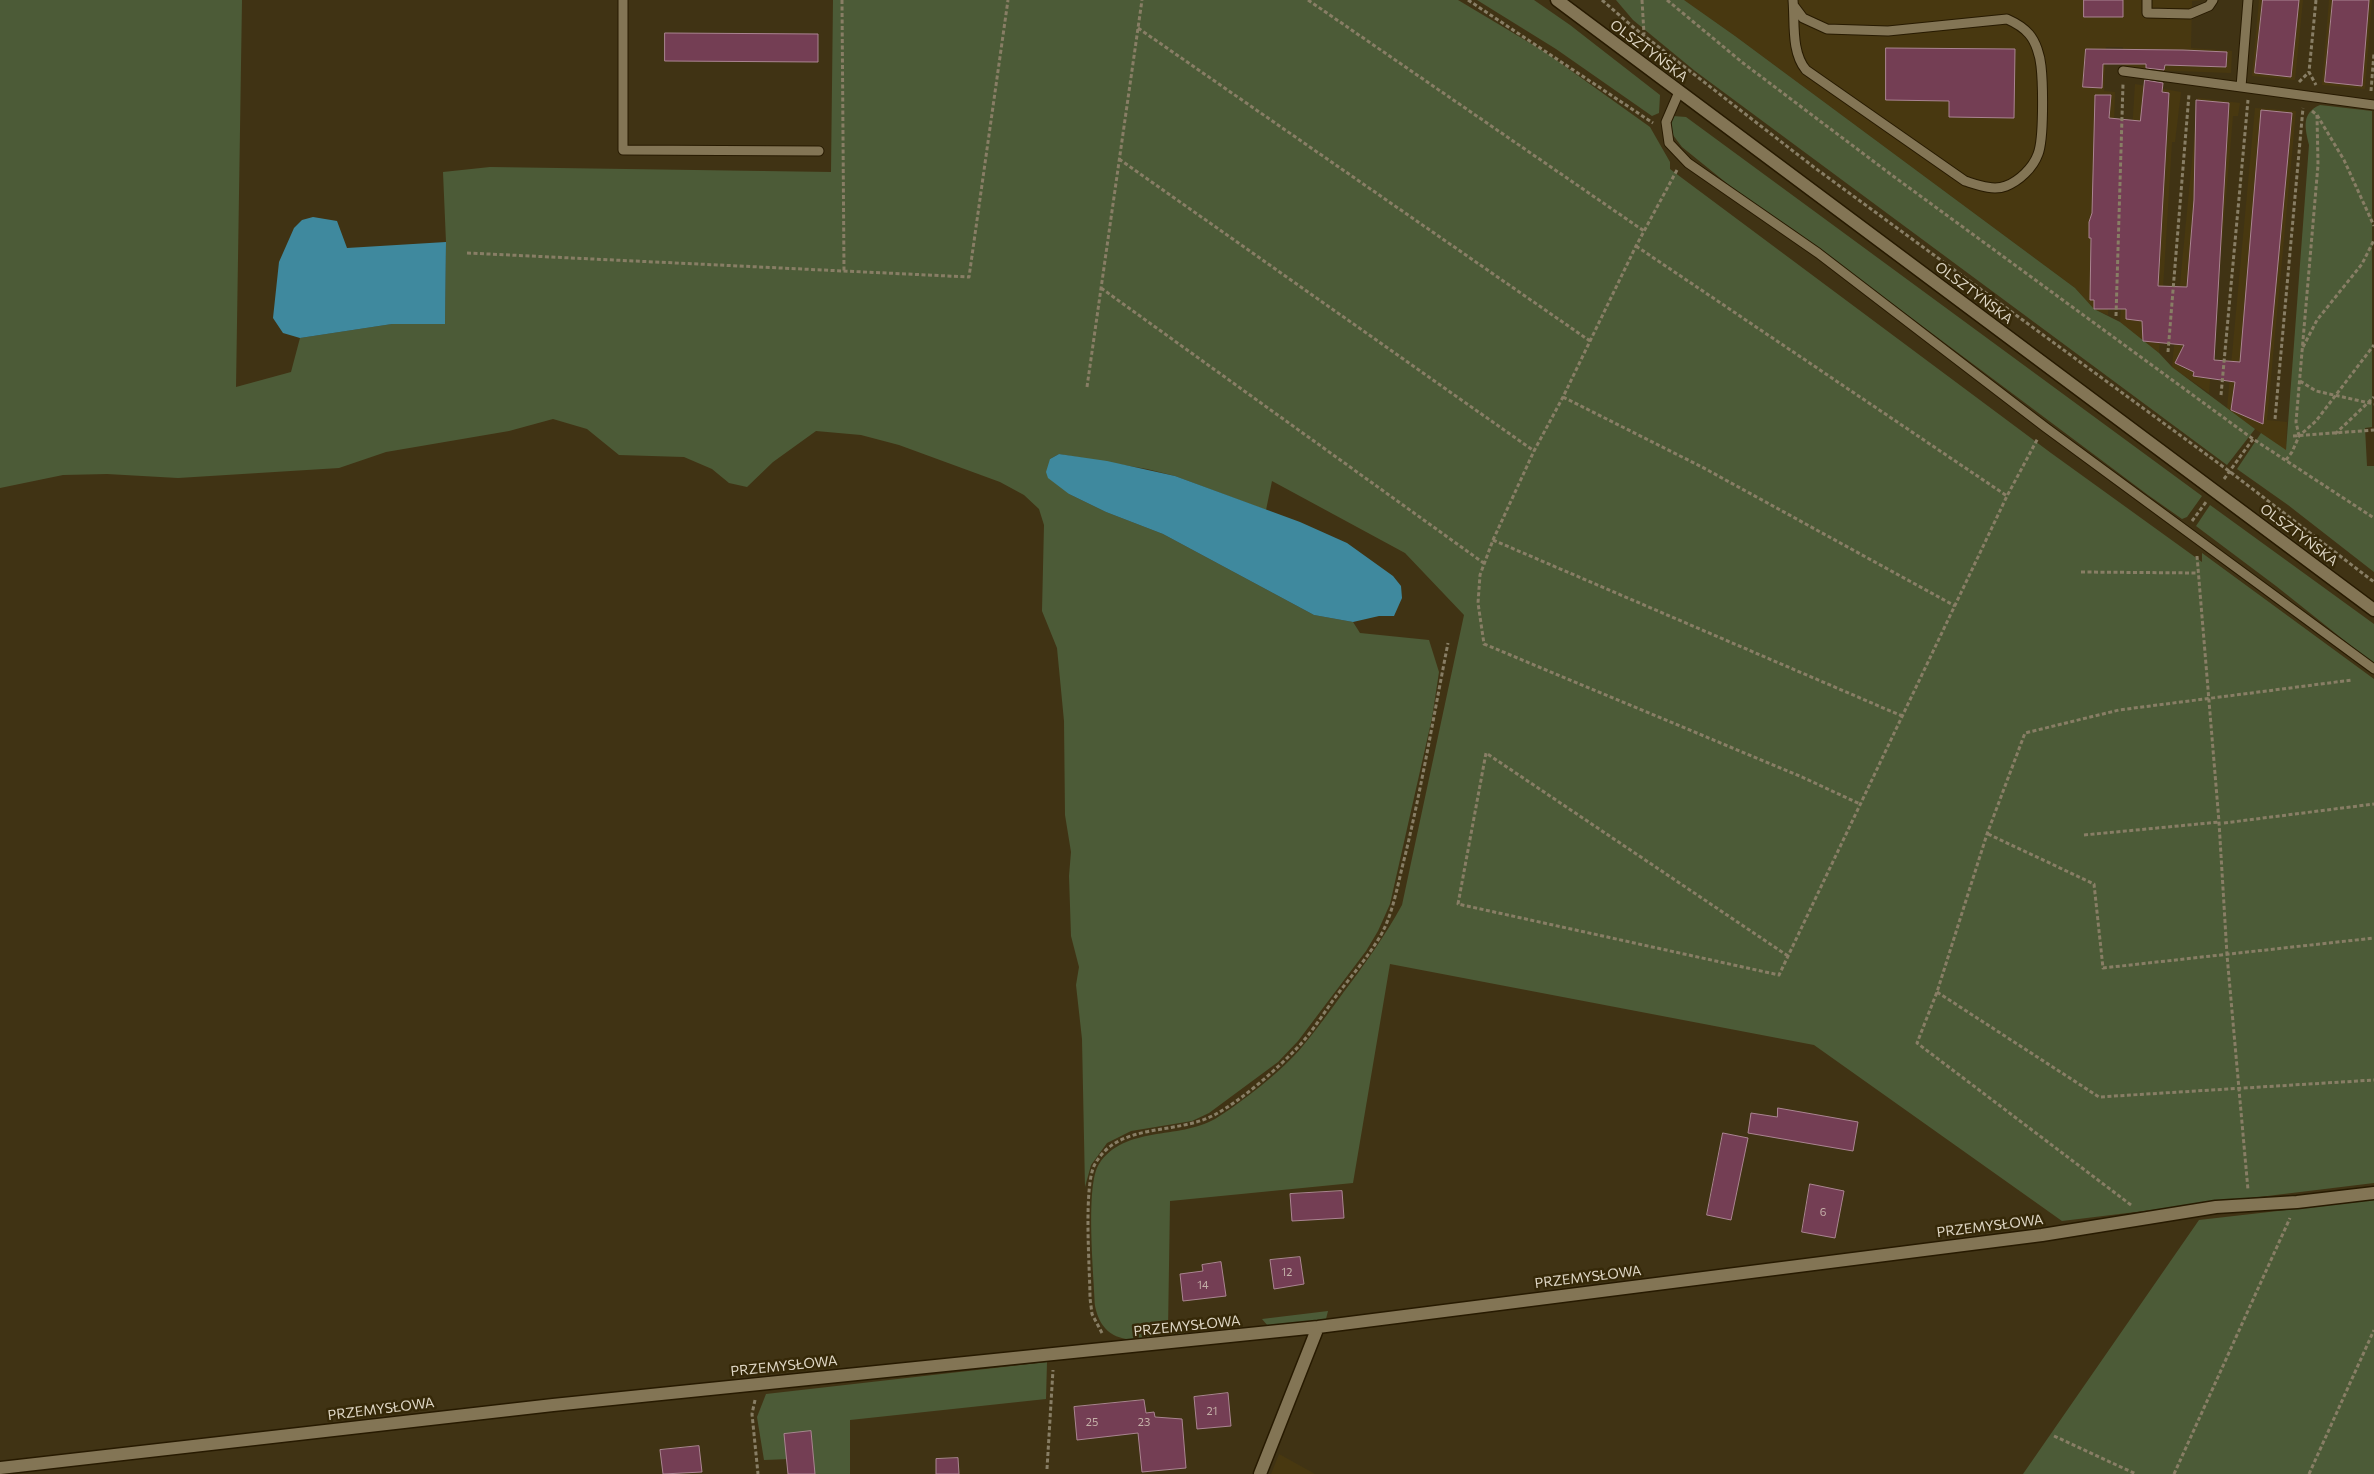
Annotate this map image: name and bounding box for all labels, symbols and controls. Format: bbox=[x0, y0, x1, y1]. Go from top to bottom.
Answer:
street label: OLSZTYŃSKA bbox=[1607, 16, 1691, 86]
street label: OLSZTYŃSKA bbox=[1932, 258, 2016, 328]
street label: OLSZTYŃSKA bbox=[2257, 500, 2341, 570]
house number: 6 bbox=[1820, 1205, 1826, 1219]
street label: PRZEMYSŁOWA bbox=[1936, 1211, 2044, 1241]
street label: PRZEMYSŁOWA bbox=[1534, 1262, 1642, 1292]
house number: 12 bbox=[1282, 1265, 1292, 1279]
house number: 14 bbox=[1197, 1278, 1209, 1292]
street label: PRZEMYSŁOWA bbox=[1133, 1312, 1241, 1340]
street label: PRZEMYSŁOWA bbox=[730, 1352, 838, 1380]
street label: PRZEMYSŁOWA bbox=[327, 1394, 435, 1424]
house number: 21 bbox=[1207, 1404, 1217, 1418]
house number: 25 bbox=[1086, 1415, 1098, 1429]
house number: 23 bbox=[1138, 1415, 1150, 1429]

